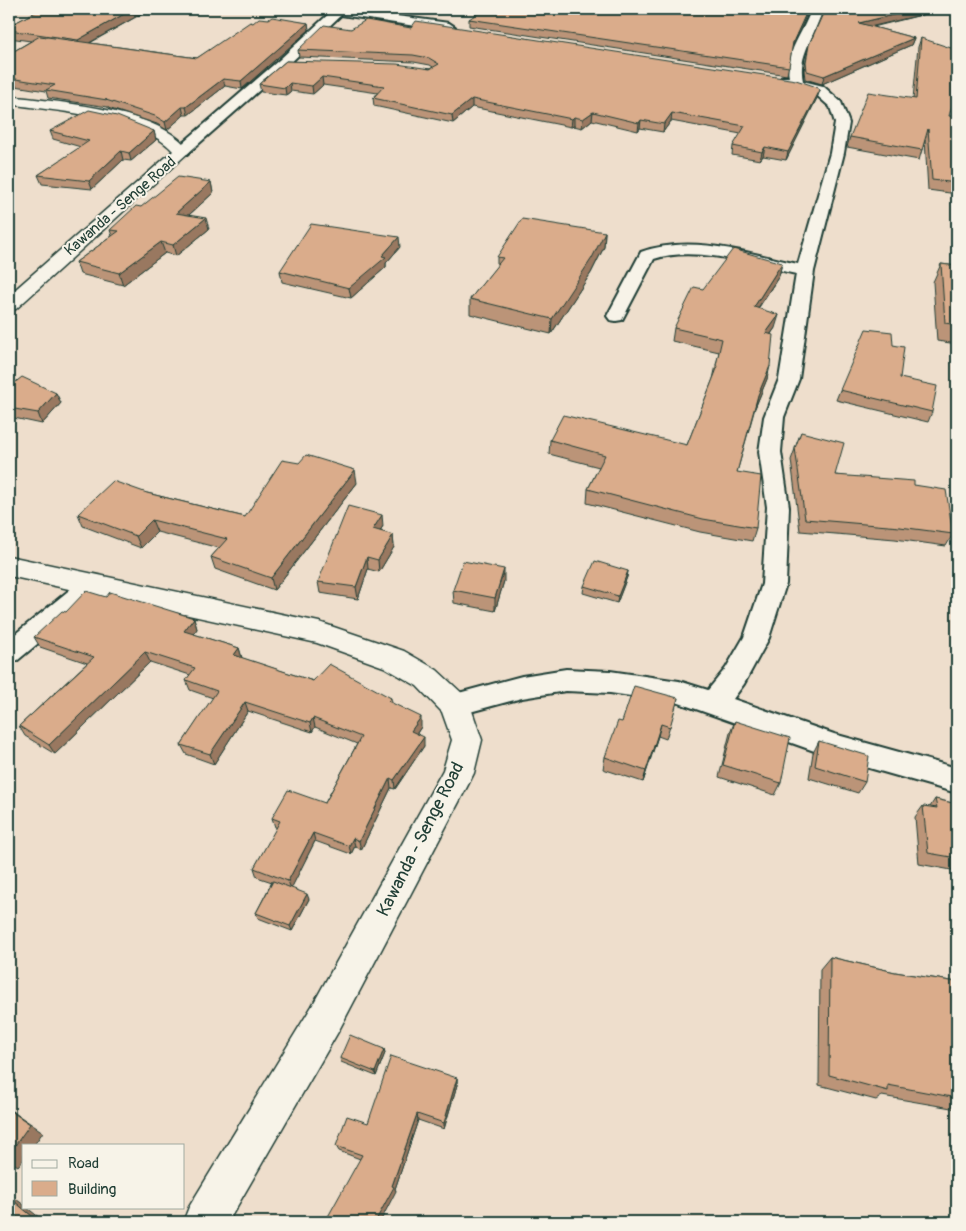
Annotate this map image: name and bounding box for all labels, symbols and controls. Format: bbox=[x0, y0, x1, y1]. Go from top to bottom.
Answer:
street label: Kawanda - Senge Road bbox=[61, 153, 180, 260]
street label: Kawanda - Senge Road bbox=[372, 758, 469, 920]
legend bbox=[22, 1144, 185, 1208]
text: Road bbox=[68, 1154, 99, 1173]
text: Building bbox=[68, 1180, 116, 1199]

